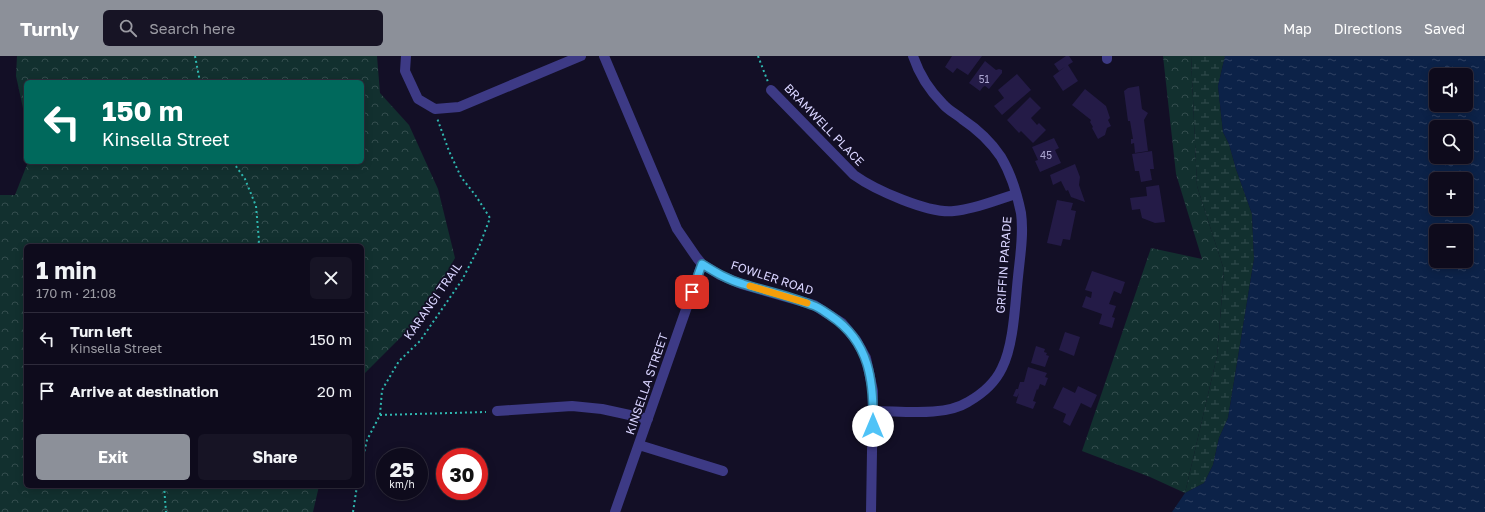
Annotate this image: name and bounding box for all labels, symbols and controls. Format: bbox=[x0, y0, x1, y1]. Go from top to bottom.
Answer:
search box bbox=[103, 10, 383, 46]
text: Turnly bbox=[20, 17, 79, 40]
icon: search bbox=[117, 17, 139, 39]
text: Search here bbox=[149, 19, 235, 37]
text: Map bbox=[1283, 20, 1312, 37]
text: Directions bbox=[1334, 20, 1402, 37]
text: Saved bbox=[1424, 20, 1465, 37]
map controls bbox=[1429, 68, 1473, 268]
button: sound bbox=[1429, 68, 1473, 112]
house number: 51 bbox=[979, 73, 989, 85]
street label: BRAMWELL PLACE bbox=[781, 80, 867, 169]
text: 150 m bbox=[102, 94, 183, 127]
icon: left bbox=[36, 96, 88, 148]
button: search bbox=[1429, 120, 1473, 164]
text: Kinsella Street bbox=[102, 128, 230, 150]
house number: 45 bbox=[1040, 149, 1052, 161]
button: + bbox=[1429, 172, 1473, 216]
street label: GRIFFIN PARADE bbox=[993, 216, 1014, 314]
button: − bbox=[1429, 224, 1473, 268]
text: 1 min bbox=[36, 255, 96, 284]
button: close bbox=[310, 257, 352, 299]
street label: FOWLER ROAD bbox=[729, 257, 815, 298]
street label: KARANGI TRAIL bbox=[400, 259, 465, 342]
pin bbox=[675, 275, 709, 309]
icon: arrive bbox=[681, 281, 703, 303]
text: 170 m · 21:08 bbox=[36, 285, 116, 301]
text: Turn left bbox=[70, 322, 132, 340]
icon: left bbox=[36, 328, 58, 350]
text: 150 m bbox=[310, 330, 352, 348]
street label: KINSELLA STREET bbox=[622, 330, 671, 437]
text: Kinsella Street bbox=[70, 340, 162, 356]
icon: arrive bbox=[36, 380, 58, 402]
text: Arrive at destination bbox=[70, 382, 219, 400]
text: 20 m bbox=[317, 382, 352, 400]
position arrow bbox=[852, 405, 894, 447]
button: Exit bbox=[36, 434, 190, 480]
button: Share bbox=[198, 434, 352, 480]
speed limit sign: 30 bbox=[436, 448, 488, 500]
text: 25 bbox=[390, 457, 414, 481]
text: km/h bbox=[389, 478, 415, 490]

